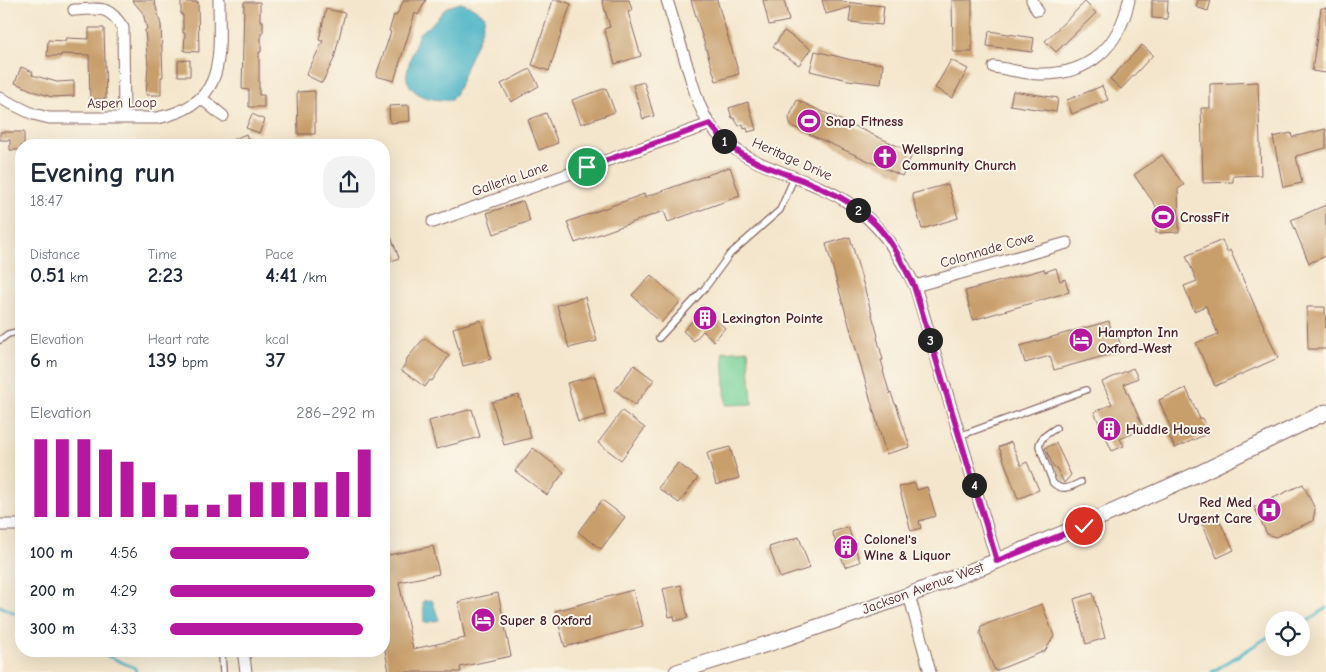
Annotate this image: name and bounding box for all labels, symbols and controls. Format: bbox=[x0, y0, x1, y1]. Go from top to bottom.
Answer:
street label: Aspen Loop bbox=[87, 94, 157, 112]
sports icon: Snap Fitness bbox=[796, 108, 822, 134]
place label: Snap Fitness bbox=[826, 113, 903, 130]
pin: 1 bbox=[712, 128, 736, 154]
text: 1 bbox=[722, 133, 727, 150]
street label: Heritage Drive bbox=[749, 134, 835, 184]
place label: Wellspring Community Church bbox=[902, 141, 1016, 174]
church icon: Wellspring Community Church bbox=[872, 144, 898, 170]
pin bbox=[566, 146, 608, 188]
icon: arrive bbox=[573, 153, 601, 181]
button: share bbox=[323, 156, 375, 208]
text: Evening run bbox=[30, 157, 175, 189]
street label: Galleria Lane bbox=[470, 158, 550, 200]
text: 18:47 bbox=[30, 192, 63, 210]
pin: 2 bbox=[846, 198, 870, 222]
text: 2 bbox=[855, 202, 862, 219]
sports icon: CrossFit bbox=[1150, 204, 1176, 230]
place label: CrossFit bbox=[1180, 209, 1230, 226]
street label: Colonnade Cove bbox=[938, 228, 1036, 272]
text: Distance bbox=[30, 246, 80, 263]
text: Time bbox=[148, 246, 177, 263]
text: Pace bbox=[265, 246, 294, 263]
text: 0.51 bbox=[30, 263, 65, 287]
text: 2:23 bbox=[148, 263, 183, 287]
text: 4:41 bbox=[265, 263, 298, 287]
text: km bbox=[65, 269, 88, 286]
text: /km bbox=[298, 269, 327, 286]
building icon: Lexington Pointe bbox=[692, 305, 718, 331]
place label: Lexington Pointe bbox=[722, 310, 823, 327]
place label: Hampton Inn Oxford-West bbox=[1098, 324, 1178, 357]
hotel icon: Hampton Inn Oxford-West bbox=[1068, 327, 1094, 353]
pin: 3 bbox=[918, 328, 942, 352]
text: Elevation bbox=[30, 331, 84, 348]
text: Heart rate bbox=[148, 331, 209, 348]
text: kcal bbox=[265, 331, 289, 348]
text: 3 bbox=[927, 332, 934, 349]
text: 6 bbox=[30, 348, 41, 372]
text: 139 bbox=[148, 348, 177, 372]
text: 37 bbox=[265, 348, 285, 372]
text: m bbox=[41, 354, 57, 371]
text: bpm bbox=[177, 354, 208, 371]
text: Elevation bbox=[30, 404, 91, 422]
text: 286–292 m bbox=[296, 404, 375, 422]
building icon: Huddle House bbox=[1096, 416, 1122, 442]
place label: Huddle House bbox=[1126, 421, 1210, 438]
pin: 4 bbox=[962, 472, 986, 498]
text: 4 bbox=[971, 477, 978, 494]
place label: Red Med Urgent Care bbox=[1178, 494, 1252, 527]
hospital icon: Red Med Urgent Care bbox=[1256, 497, 1282, 523]
pin bbox=[1063, 505, 1105, 547]
icon: check bbox=[1070, 512, 1098, 540]
place label: Colonel's Wine & Liquor bbox=[864, 531, 951, 564]
building icon: Colonel's Wine & Liquor bbox=[833, 534, 859, 560]
text: 100 m bbox=[30, 544, 73, 562]
text: 4:56 bbox=[110, 544, 138, 562]
street label: Jackson Avenue West bbox=[860, 558, 987, 618]
text: 200 m bbox=[30, 582, 75, 600]
text: 4:29 bbox=[110, 582, 138, 600]
hotel icon: Super 8 Oxford bbox=[470, 607, 496, 633]
map controls bbox=[1265, 611, 1310, 656]
button: locate bbox=[1265, 611, 1310, 656]
place label: Super 8 Oxford bbox=[500, 612, 592, 629]
text: 300 m bbox=[30, 620, 75, 638]
text: 4:33 bbox=[110, 620, 137, 638]

